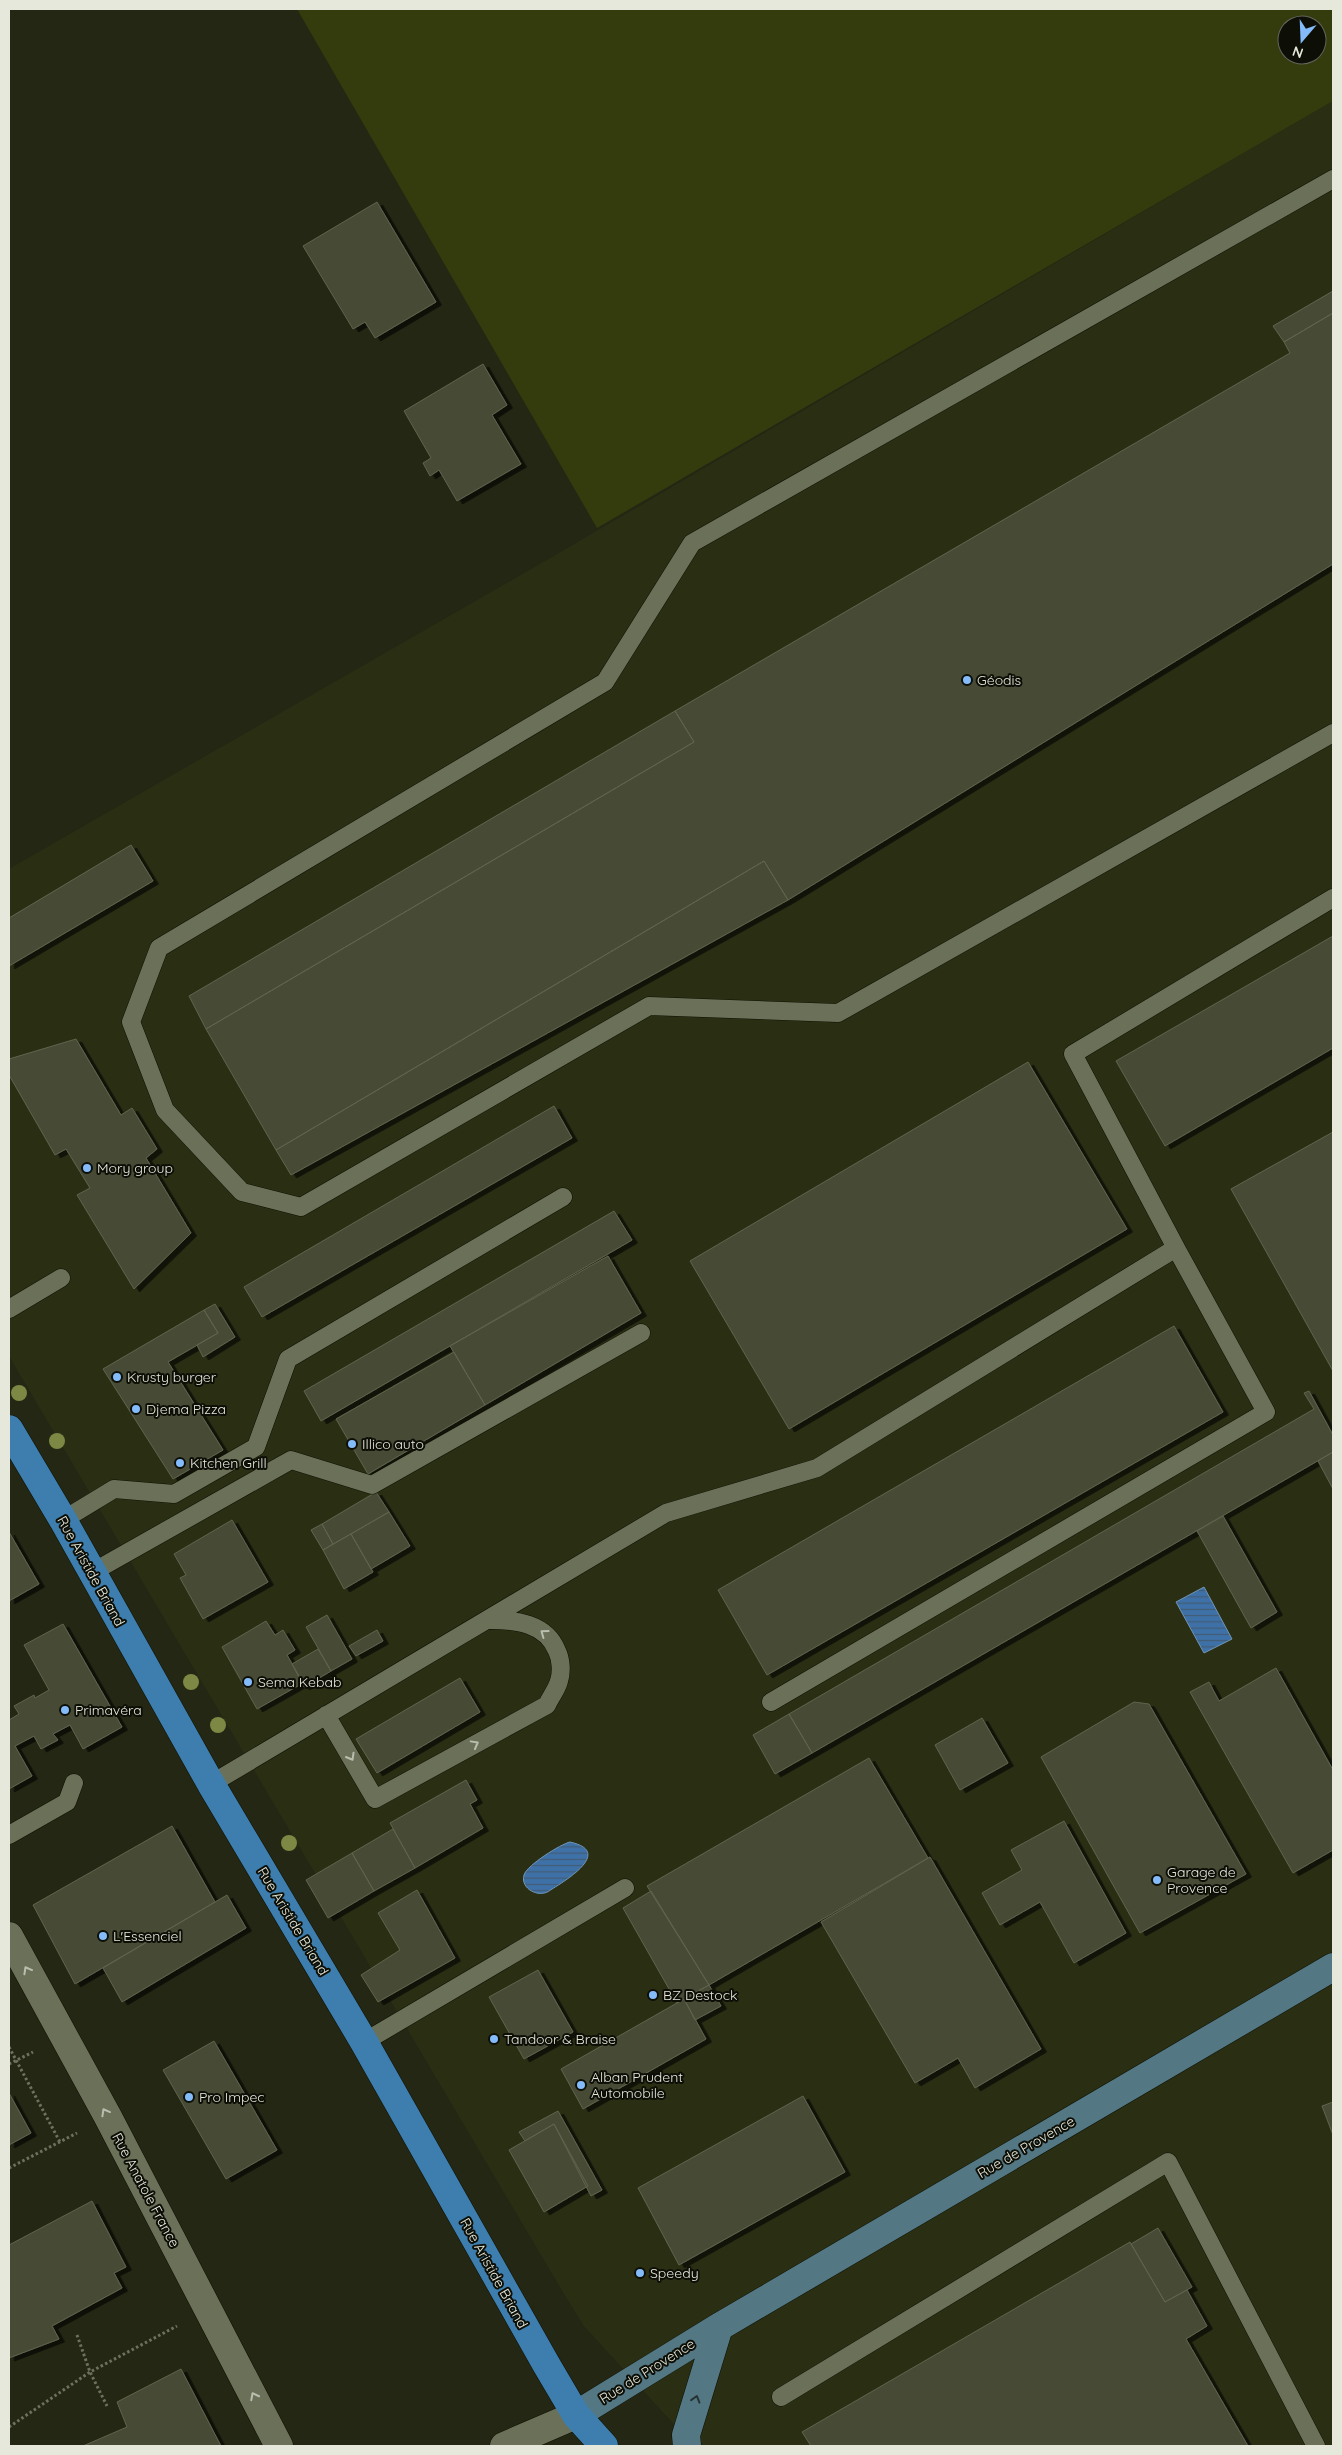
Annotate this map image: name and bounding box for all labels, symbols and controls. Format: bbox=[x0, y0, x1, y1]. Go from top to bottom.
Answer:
north arrow bbox=[1277, 15, 1327, 65]
text: N bbox=[1290, 42, 1306, 62]
place label: Géodis bbox=[977, 671, 1021, 689]
marker: Géodis bbox=[961, 674, 973, 686]
place label: Mory group bbox=[97, 1159, 173, 1177]
marker: Mory group bbox=[81, 1162, 93, 1174]
place label: Krusty burger bbox=[127, 1368, 217, 1386]
marker: Krusty burger bbox=[111, 1371, 123, 1383]
place label: Djema Pizza bbox=[146, 1400, 226, 1418]
marker: Djema Pizza bbox=[130, 1403, 142, 1415]
place label: Illico auto bbox=[362, 1435, 424, 1453]
marker: Illico auto bbox=[346, 1438, 358, 1450]
place label: Kitchen Grill bbox=[190, 1454, 267, 1472]
marker: Kitchen Grill bbox=[174, 1457, 186, 1469]
street label: Rue Aristide Briand bbox=[53, 1513, 129, 1629]
one-way arrow bbox=[540, 1630, 550, 1639]
place label: Sema Kebab bbox=[258, 1673, 341, 1691]
marker: Sema Kebab bbox=[242, 1676, 254, 1688]
place label: Primavéra bbox=[75, 1701, 142, 1719]
marker: Primavéra bbox=[59, 1704, 71, 1716]
one-way arrow bbox=[470, 1740, 479, 1750]
one-way arrow bbox=[344, 1752, 354, 1761]
street label: Rue Aristide Briand bbox=[253, 1863, 333, 1979]
place label: Garage de Provence bbox=[1167, 1863, 1236, 1897]
marker: Garage de Provence bbox=[1151, 1874, 1163, 1886]
place label: L'Essenciel bbox=[113, 1927, 182, 1945]
marker: L'Essenciel bbox=[97, 1930, 109, 1942]
one-way arrow bbox=[23, 1966, 33, 1975]
place label: BZ Destock bbox=[663, 1986, 737, 2004]
marker: BZ Destock bbox=[647, 1989, 659, 2001]
place label: Tandoor & Braise bbox=[504, 2030, 616, 2048]
marker: Tandoor & Braise bbox=[488, 2033, 500, 2045]
place label: Alban Prudent Automobile bbox=[591, 2068, 683, 2102]
marker: Alban Prudent Automobile bbox=[575, 2079, 587, 2091]
place label: Pro Impec bbox=[199, 2088, 265, 2106]
marker: Pro Impec bbox=[183, 2091, 195, 2103]
one-way arrow bbox=[101, 2108, 111, 2117]
street label: Rue de Provence bbox=[974, 2112, 1078, 2182]
street label: Rue Anatole France bbox=[108, 2130, 184, 2250]
street label: Rue Aristide Briand bbox=[456, 2215, 532, 2331]
place label: Speedy bbox=[650, 2264, 699, 2282]
marker: Speedy bbox=[634, 2267, 646, 2279]
street label: Rue de Provence bbox=[596, 2334, 698, 2408]
one-way arrow bbox=[250, 2392, 260, 2401]
one-way arrow bbox=[691, 2396, 701, 2404]

